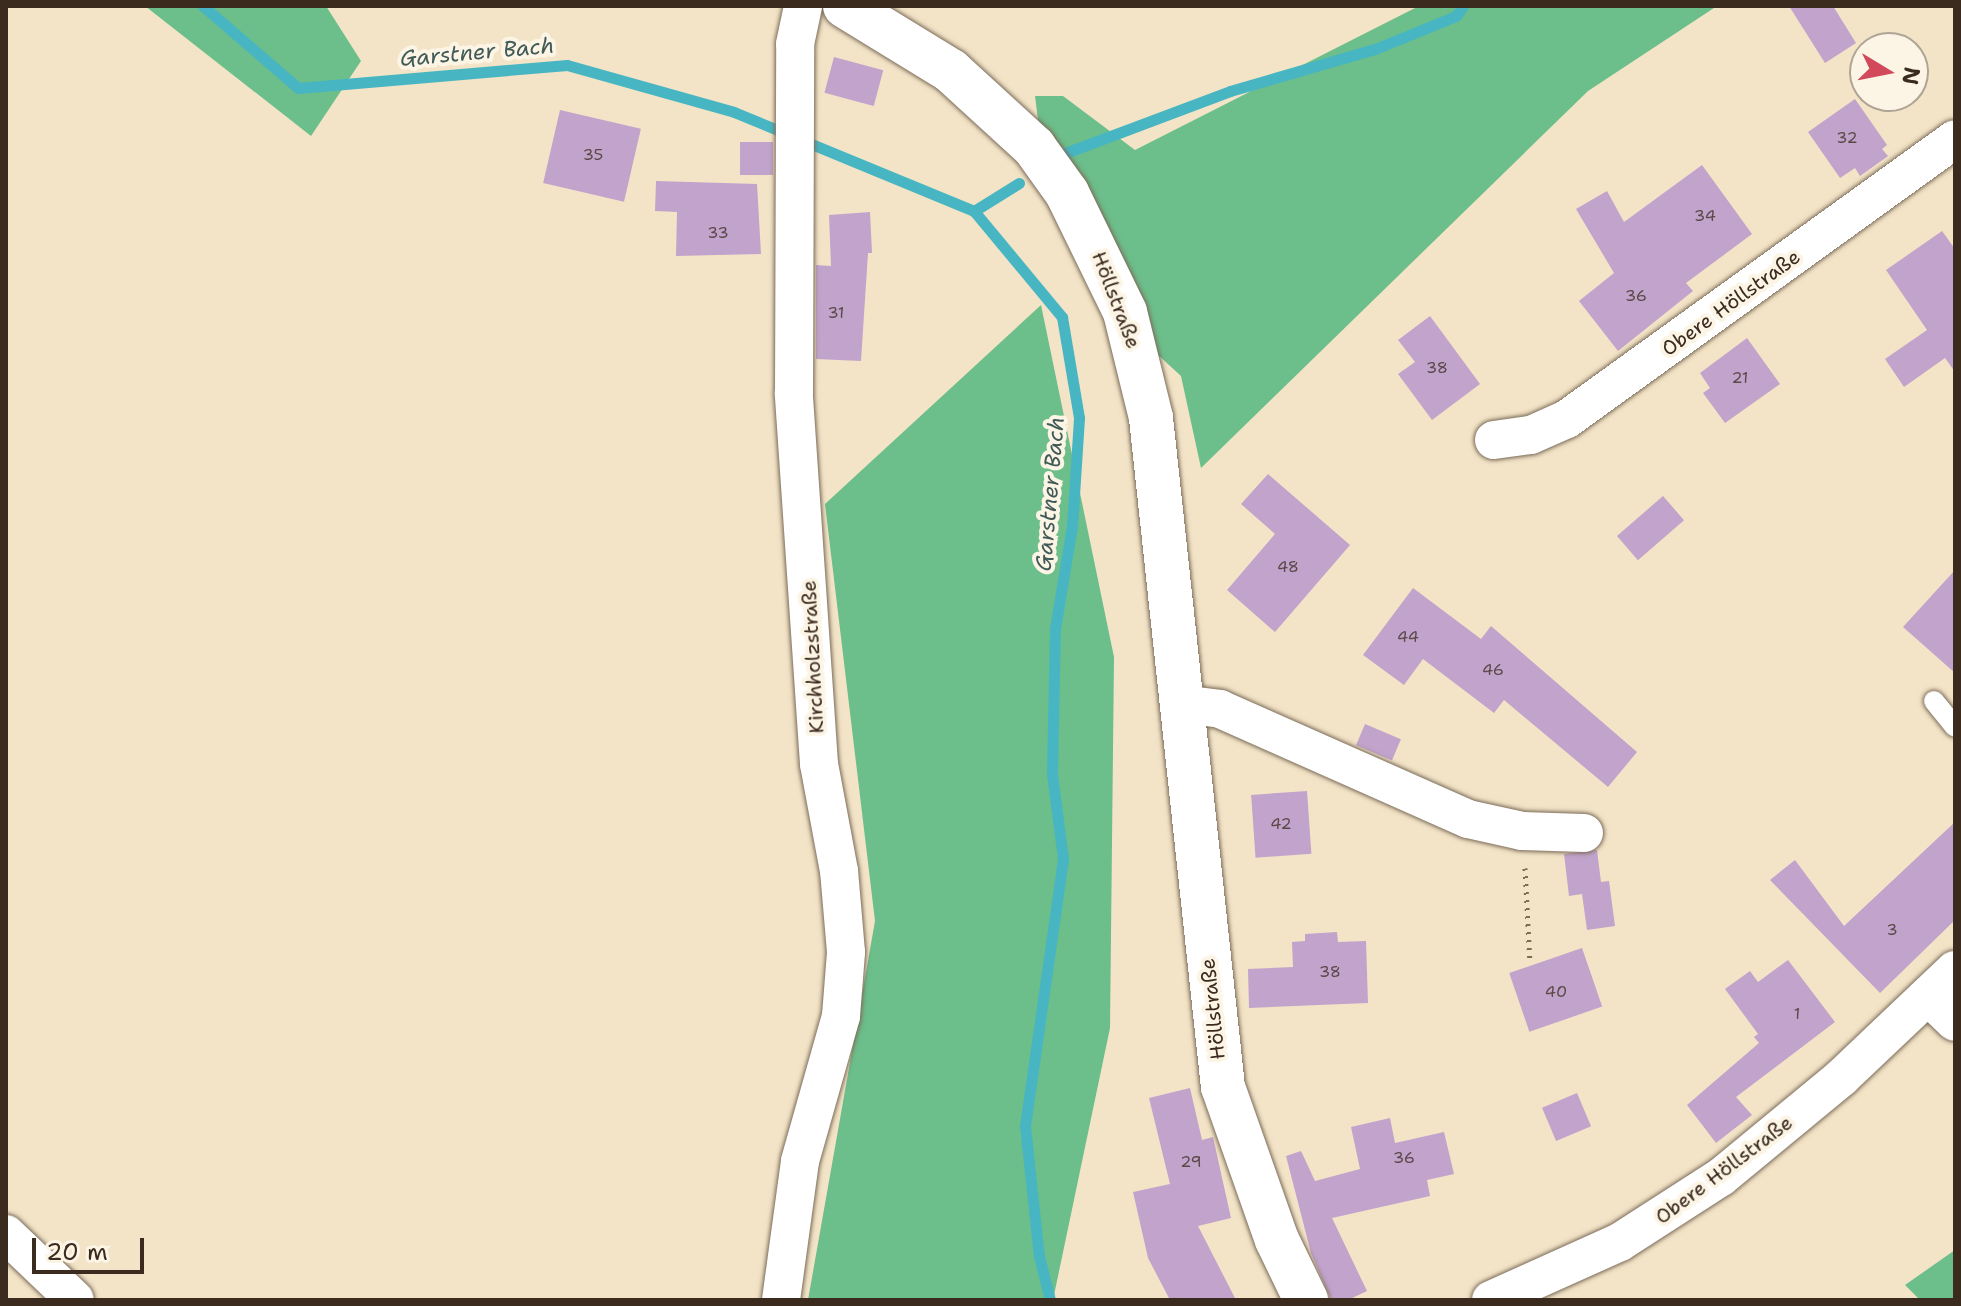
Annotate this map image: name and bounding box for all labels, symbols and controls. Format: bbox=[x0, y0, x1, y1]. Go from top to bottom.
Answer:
water label: Garstner Bach bbox=[399, 32, 555, 72]
north arrow bbox=[1849, 32, 1929, 112]
text: N bbox=[1895, 65, 1927, 87]
house number: 32 bbox=[1836, 128, 1858, 148]
house number: 35 bbox=[583, 145, 603, 165]
house number: 34 bbox=[1694, 206, 1716, 226]
house number: 33 bbox=[707, 223, 729, 243]
street label: Obere Höllstraße bbox=[1657, 245, 1805, 361]
street label: Höllstraße bbox=[1087, 248, 1145, 352]
house number: 36 bbox=[1625, 286, 1647, 306]
house number: 31 bbox=[827, 303, 845, 323]
house number: 38 bbox=[1426, 358, 1448, 378]
house number: 21 bbox=[1731, 368, 1749, 388]
water label: Garstner Bach bbox=[1030, 416, 1070, 572]
house number: 48 bbox=[1277, 557, 1299, 577]
street label: Kirchholzstraße bbox=[797, 580, 829, 734]
house number: 44 bbox=[1397, 627, 1419, 647]
house number: 46 bbox=[1482, 660, 1504, 680]
house number: 42 bbox=[1270, 814, 1292, 834]
house number: 3 bbox=[1886, 920, 1898, 940]
street label: Höllstraße bbox=[1196, 957, 1230, 1061]
house number: 38 bbox=[1319, 962, 1341, 982]
house number: 40 bbox=[1545, 982, 1567, 1002]
house number: 1 bbox=[1794, 1004, 1800, 1024]
street label: Obere Höllstraße bbox=[1651, 1111, 1797, 1229]
house number: 36 bbox=[1393, 1148, 1415, 1168]
house number: 29 bbox=[1180, 1152, 1202, 1172]
scale bar bbox=[36, 1222, 148, 1272]
text: 20 m bbox=[46, 1236, 108, 1268]

